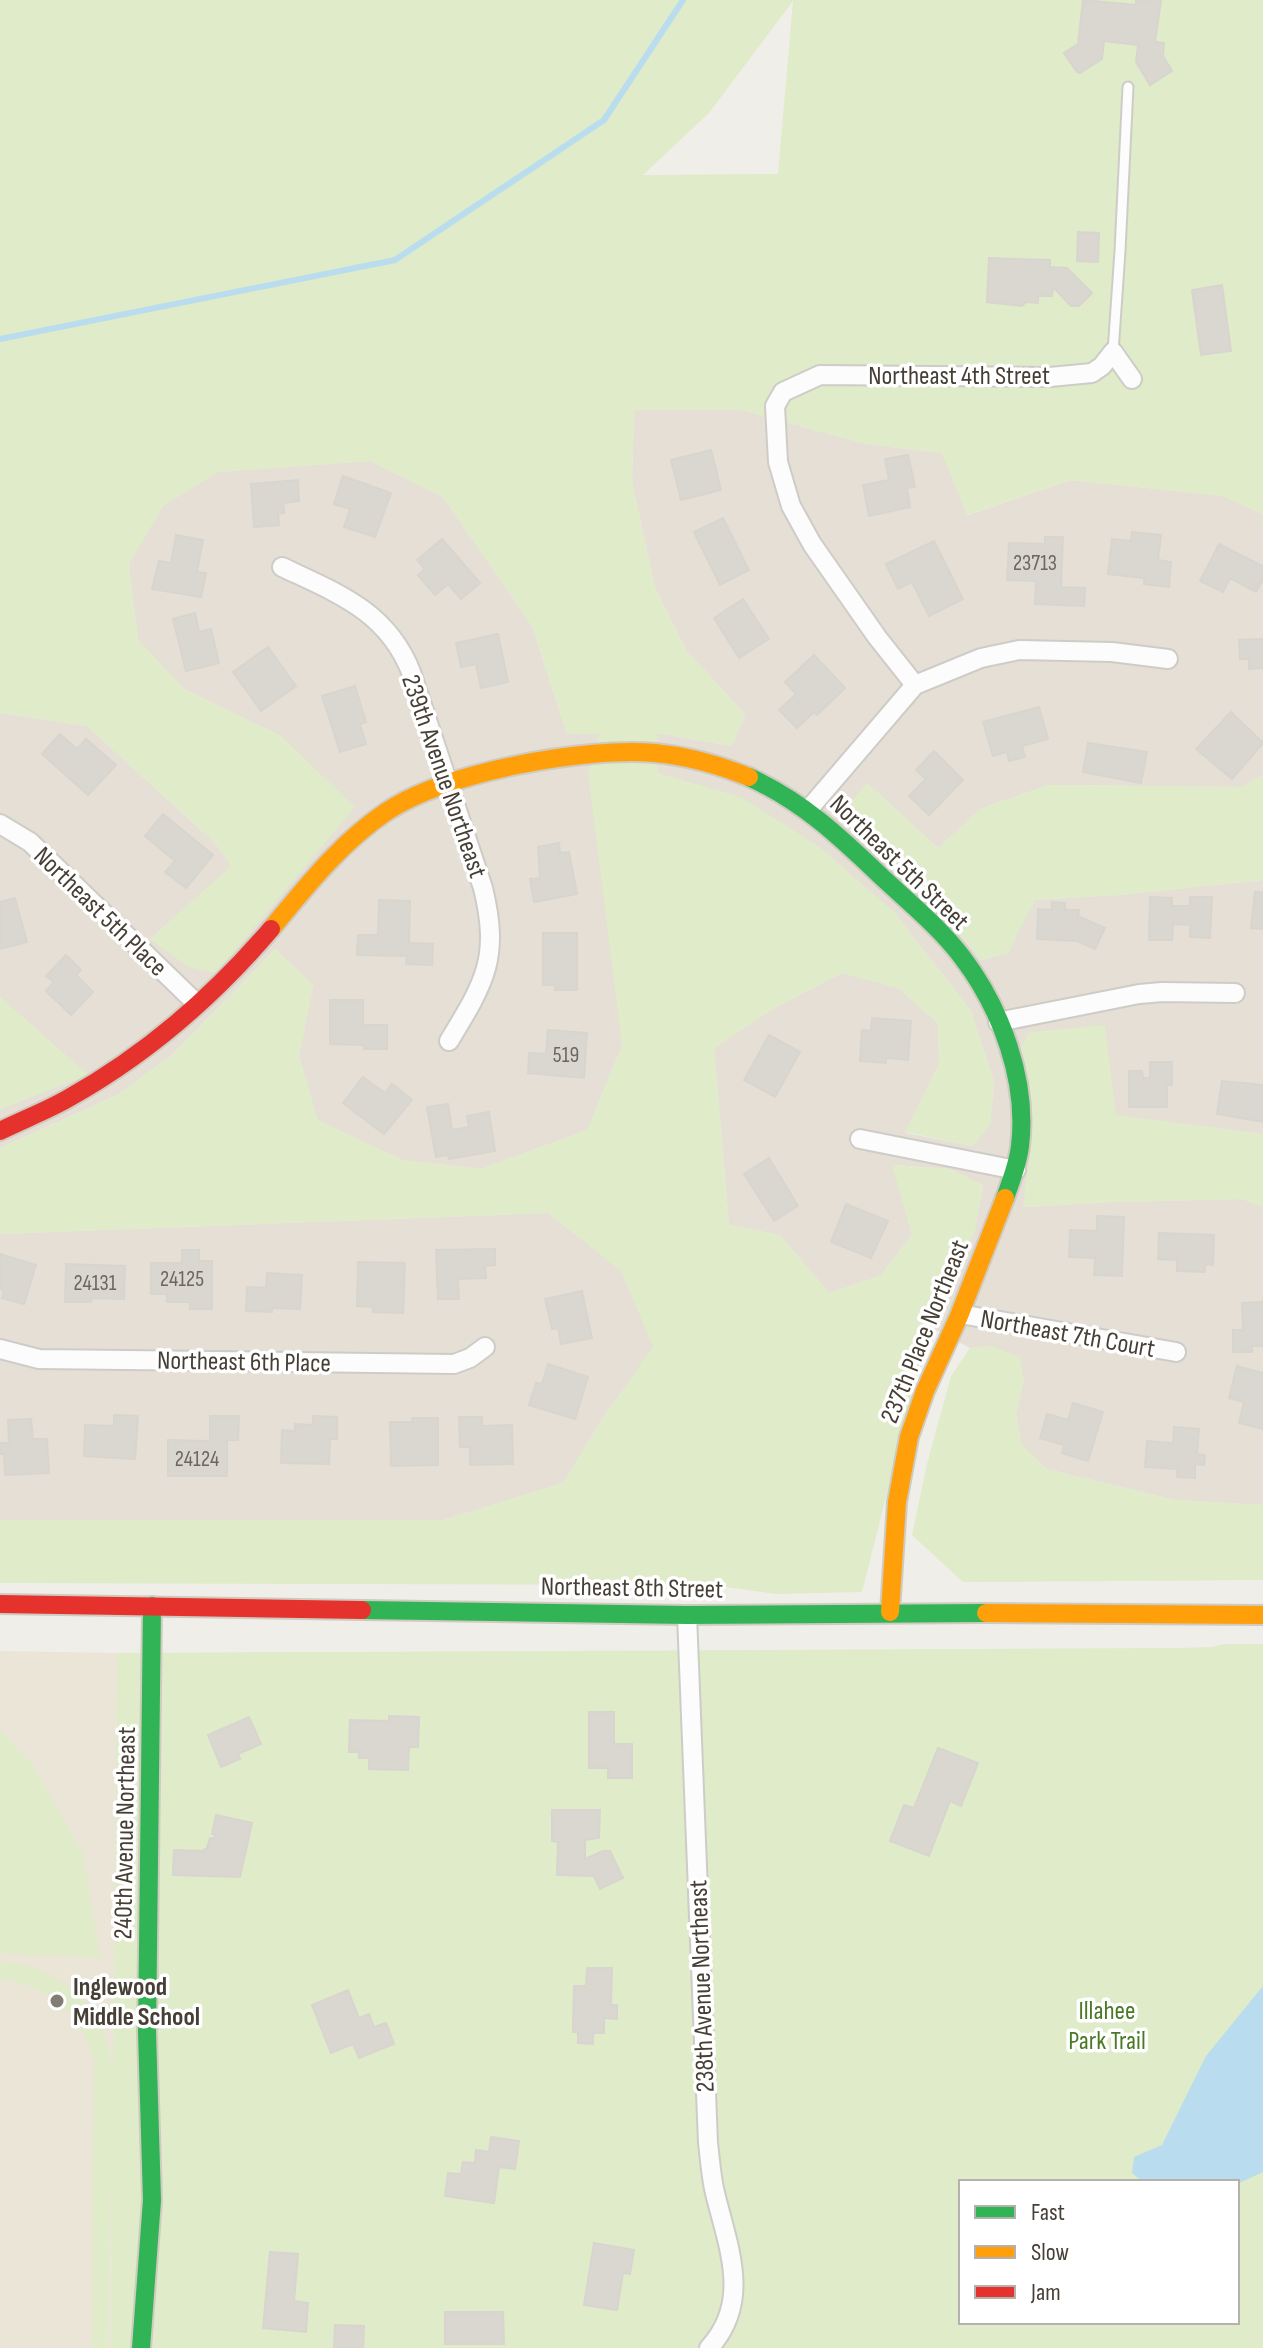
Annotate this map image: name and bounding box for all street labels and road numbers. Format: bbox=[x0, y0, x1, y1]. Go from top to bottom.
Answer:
street label: Northeast 4th Street bbox=[868, 361, 1050, 392]
street label: 239th Avenue Northeast bbox=[394, 671, 493, 882]
street label: Northeast 5th Street bbox=[823, 789, 975, 937]
street label: Northeast 5th Place bbox=[27, 841, 173, 983]
street label: 237th Place Northeast bbox=[875, 1235, 976, 1428]
street label: Northeast 7th Court bbox=[978, 1304, 1157, 1365]
street label: Northeast 6th Place bbox=[157, 1345, 331, 1380]
street label: Northeast 8th Street bbox=[541, 1571, 723, 1606]
street label: 240th Avenue Northeast bbox=[108, 1726, 143, 1940]
street label: 238th Avenue Northeast bbox=[683, 1879, 722, 2093]

